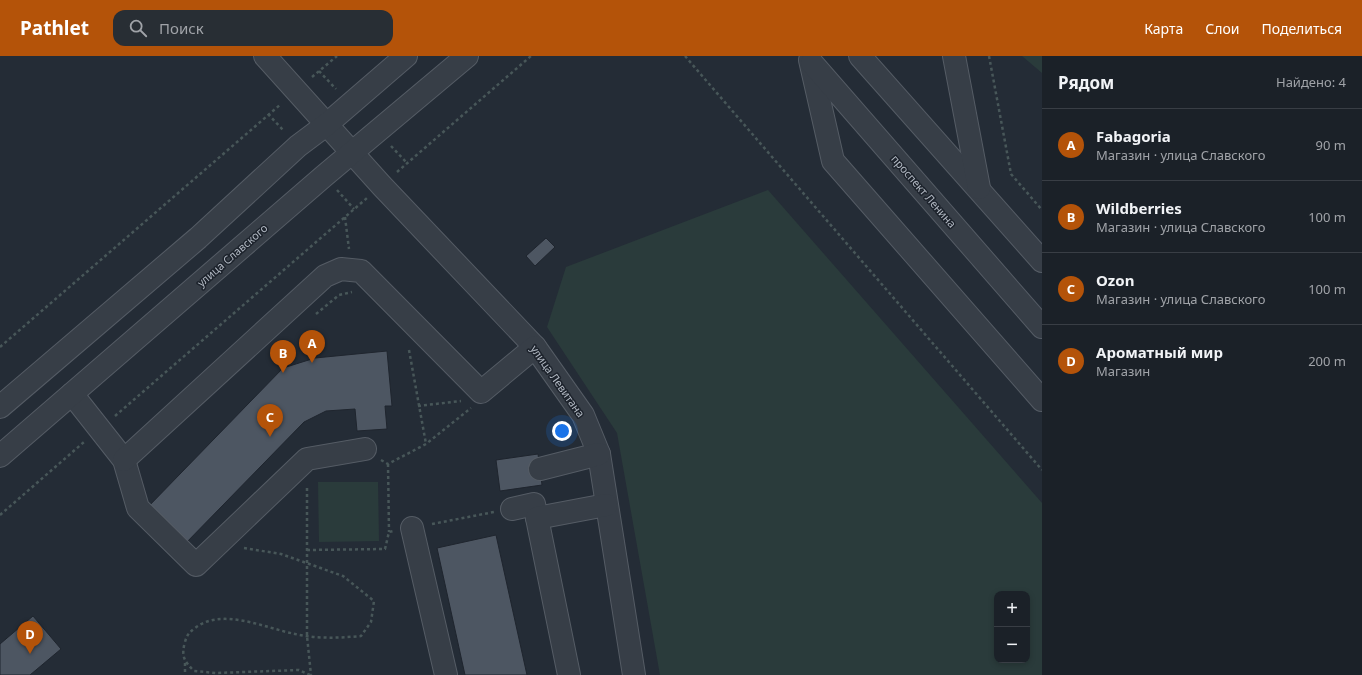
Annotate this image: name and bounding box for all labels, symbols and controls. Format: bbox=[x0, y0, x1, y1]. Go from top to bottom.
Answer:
search box bbox=[113, 10, 393, 46]
text: Pathlet bbox=[20, 15, 89, 41]
icon: search bbox=[127, 17, 149, 39]
text: Поиск bbox=[159, 18, 204, 38]
text: Карта bbox=[1144, 19, 1183, 38]
text: Слои bbox=[1205, 19, 1239, 38]
text: Поделиться bbox=[1261, 19, 1342, 38]
text: Рядом bbox=[1058, 71, 1114, 94]
text: Найдено: 4 bbox=[1276, 73, 1346, 91]
text: Fabagoria bbox=[1096, 126, 1171, 146]
text: A bbox=[1067, 136, 1076, 154]
text: 90 m bbox=[1316, 136, 1346, 154]
text: Магазин · улица Славского bbox=[1096, 146, 1265, 164]
street label: проспект Ленина bbox=[888, 151, 960, 231]
text: Wildberries bbox=[1096, 198, 1182, 218]
text: B bbox=[1067, 208, 1075, 226]
text: 100 m bbox=[1308, 208, 1346, 226]
text: Магазин · улица Славского bbox=[1096, 218, 1265, 236]
street label: улица Славского bbox=[194, 220, 270, 290]
text: Ozon bbox=[1096, 270, 1134, 290]
text: C bbox=[1067, 280, 1075, 298]
text: 100 m bbox=[1308, 280, 1346, 298]
text: Магазин · улица Славского bbox=[1096, 290, 1265, 308]
pin: A bbox=[299, 330, 325, 363]
pin: B bbox=[270, 340, 296, 373]
street label: улица Левитана bbox=[528, 342, 588, 420]
text: Ароматный мир bbox=[1096, 342, 1223, 362]
text: D bbox=[1066, 352, 1076, 370]
text: 200 m bbox=[1308, 352, 1346, 370]
text: Магазин bbox=[1096, 362, 1150, 380]
pin: C bbox=[257, 404, 283, 437]
your location bbox=[552, 421, 572, 441]
map controls bbox=[994, 591, 1030, 663]
button: + bbox=[994, 591, 1030, 627]
pin: D bbox=[17, 621, 43, 654]
button: − bbox=[994, 627, 1030, 663]

